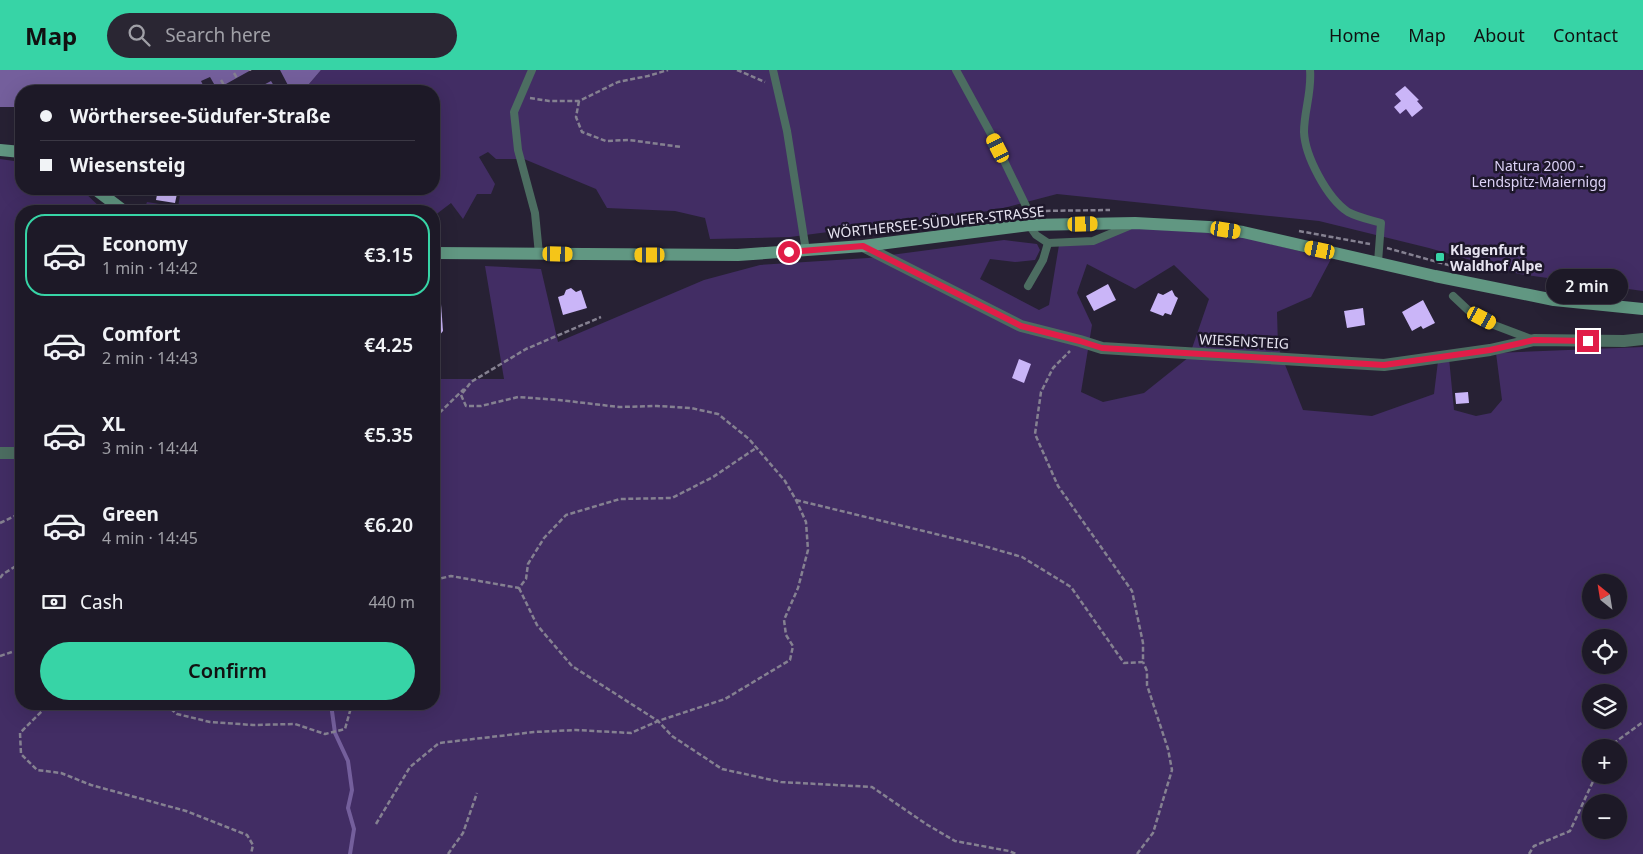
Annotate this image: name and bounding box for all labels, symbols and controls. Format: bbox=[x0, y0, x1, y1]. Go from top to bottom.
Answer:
search box bbox=[107, 13, 457, 58]
text: Map bbox=[25, 19, 77, 52]
icon: search bbox=[125, 21, 153, 49]
text: Search here bbox=[165, 22, 271, 48]
text: Home bbox=[1329, 23, 1380, 47]
text: Map bbox=[1408, 23, 1446, 47]
text: About bbox=[1474, 23, 1525, 47]
text: Contact bbox=[1553, 23, 1618, 47]
text: Wörthersee-Südufer-Straße bbox=[70, 103, 330, 129]
car bbox=[984, 131, 1011, 165]
text: Wiesensteig bbox=[70, 152, 185, 178]
park label: Natura 2000 - Lendspitz-Maiernigg bbox=[1472, 156, 1606, 191]
street label: WÖRTHERSEE-SÜDUFER-STRASSE bbox=[827, 201, 1045, 243]
car bbox=[1067, 216, 1098, 232]
car bbox=[1210, 220, 1241, 240]
text: Economy bbox=[102, 231, 188, 257]
icon: car bbox=[42, 233, 87, 278]
car bbox=[1303, 240, 1336, 260]
place label: Klagenfurt Waldhof Alpe bbox=[1450, 240, 1543, 275]
route start bbox=[778, 241, 800, 263]
text: €3.15 bbox=[364, 242, 413, 268]
car bbox=[542, 246, 573, 262]
car bbox=[635, 248, 665, 263]
marker: Klagenfurt Waldhof Alpe bbox=[1434, 251, 1446, 263]
text: 1 min · 14:42 bbox=[102, 257, 198, 279]
callout: 2 min bbox=[1547, 268, 1629, 304]
text: 2 min bbox=[1565, 275, 1609, 297]
car bbox=[1465, 304, 1498, 332]
text: Comfort bbox=[102, 321, 181, 347]
icon: car bbox=[42, 323, 87, 368]
street label: WIESENSTEIG bbox=[1199, 329, 1289, 353]
route end bbox=[1577, 330, 1599, 352]
text: €4.25 bbox=[364, 332, 413, 358]
text: 2 min · 14:43 bbox=[102, 347, 198, 369]
text: XL bbox=[102, 411, 125, 437]
icon: car bbox=[42, 413, 87, 458]
text: €5.35 bbox=[364, 422, 413, 448]
text: 3 min · 14:44 bbox=[102, 437, 198, 459]
text: Green bbox=[102, 501, 159, 527]
icon: car bbox=[42, 503, 87, 548]
text: €6.20 bbox=[364, 512, 413, 538]
text: 4 min · 14:45 bbox=[102, 527, 198, 549]
north arrow bbox=[1582, 574, 1628, 619]
map controls bbox=[1582, 574, 1627, 839]
icon: cash bbox=[40, 588, 68, 616]
text: Cash bbox=[80, 589, 124, 615]
text: 440 m bbox=[368, 591, 415, 613]
button: locate bbox=[1582, 629, 1627, 674]
button: Confirm bbox=[40, 642, 415, 700]
button: layers bbox=[1582, 684, 1627, 729]
button: + bbox=[1582, 739, 1627, 784]
button: − bbox=[1582, 794, 1627, 839]

